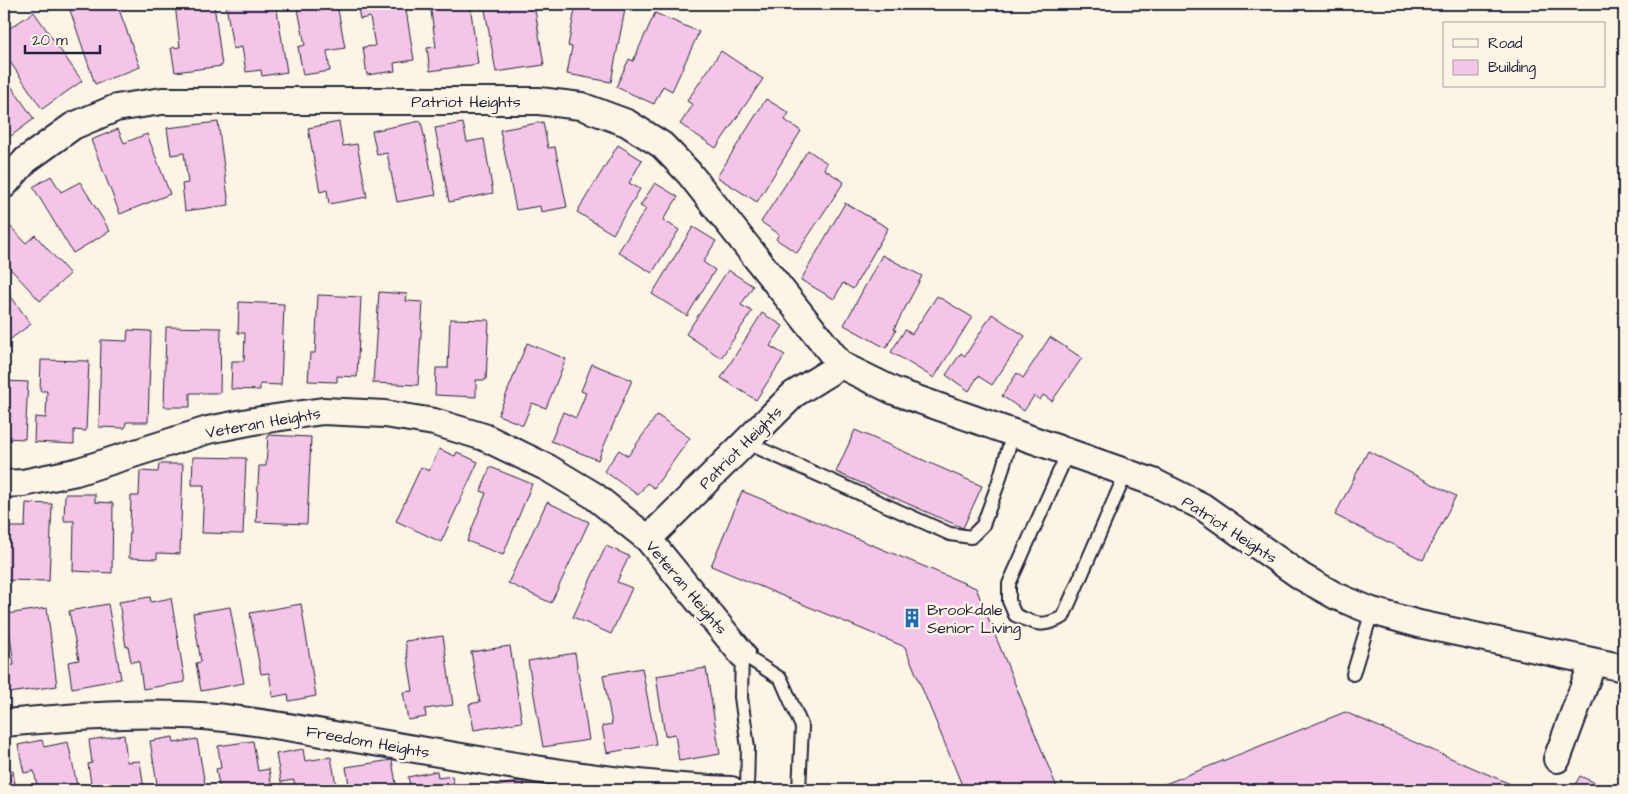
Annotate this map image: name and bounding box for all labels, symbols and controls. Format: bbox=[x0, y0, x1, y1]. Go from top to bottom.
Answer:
scale bar bbox=[25, 22, 100, 54]
legend bbox=[1443, 22, 1606, 88]
text: 20 m bbox=[32, 30, 68, 51]
text: Road bbox=[1488, 33, 1523, 54]
text: Building bbox=[1488, 57, 1536, 79]
street label: Patriot Heights bbox=[411, 91, 521, 114]
street label: Patriot Heights bbox=[694, 401, 788, 495]
street label: Veteran Heights bbox=[204, 402, 323, 445]
street label: Patriot Heights bbox=[1177, 491, 1281, 570]
street label: Veteran Heights bbox=[640, 536, 732, 640]
place label: Brookdale Senior Living bbox=[927, 599, 1021, 640]
building icon: Brookdale Senior Living bbox=[901, 607, 923, 629]
street label: Freedom Heights bbox=[304, 720, 431, 765]

